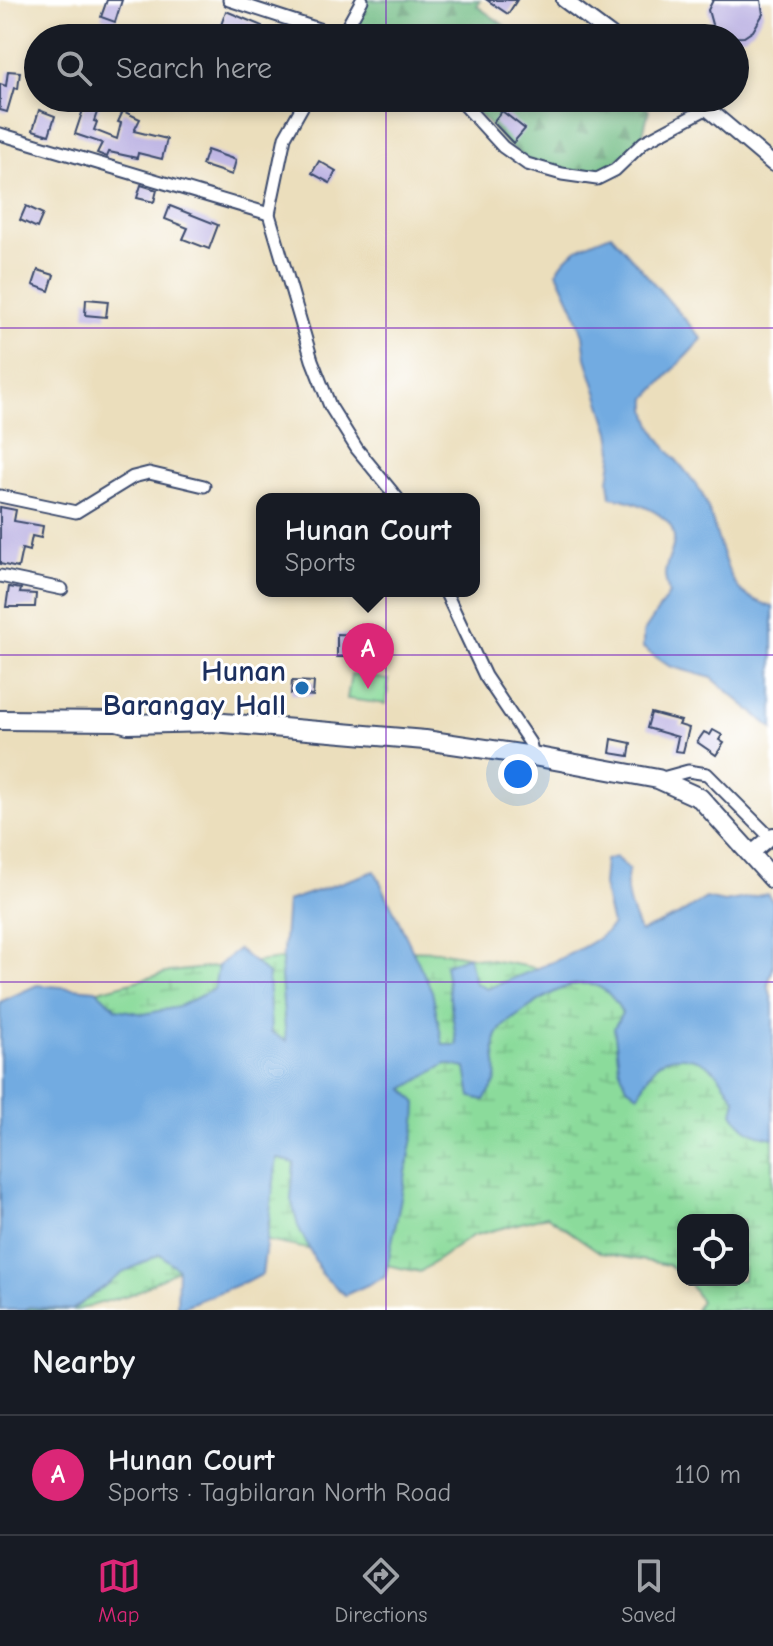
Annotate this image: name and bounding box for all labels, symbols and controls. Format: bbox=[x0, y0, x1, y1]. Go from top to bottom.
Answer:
search box bbox=[24, 24, 749, 112]
icon: search bbox=[52, 46, 96, 90]
text: Search here bbox=[116, 51, 272, 86]
popup bbox=[256, 493, 480, 597]
text: Hunan Court bbox=[285, 513, 451, 548]
text: Sports bbox=[285, 548, 355, 578]
pin: A bbox=[342, 623, 394, 689]
place label: Hunan Barangay Hall bbox=[103, 654, 286, 723]
marker: Hunan Barangay Hall bbox=[293, 679, 311, 697]
your location bbox=[498, 754, 538, 794]
map controls bbox=[677, 1214, 749, 1286]
button: locate bbox=[677, 1214, 749, 1286]
text: Nearby bbox=[32, 1342, 135, 1382]
text: Hunan Court bbox=[108, 1443, 274, 1478]
text: A bbox=[51, 1460, 65, 1490]
text: 110 m bbox=[674, 1460, 741, 1490]
text: Sports · Tagbilaran North Road bbox=[108, 1478, 451, 1508]
tab: Map bbox=[97, 1554, 141, 1628]
tab: Directions bbox=[335, 1554, 428, 1628]
tab: Saved bbox=[621, 1554, 676, 1628]

